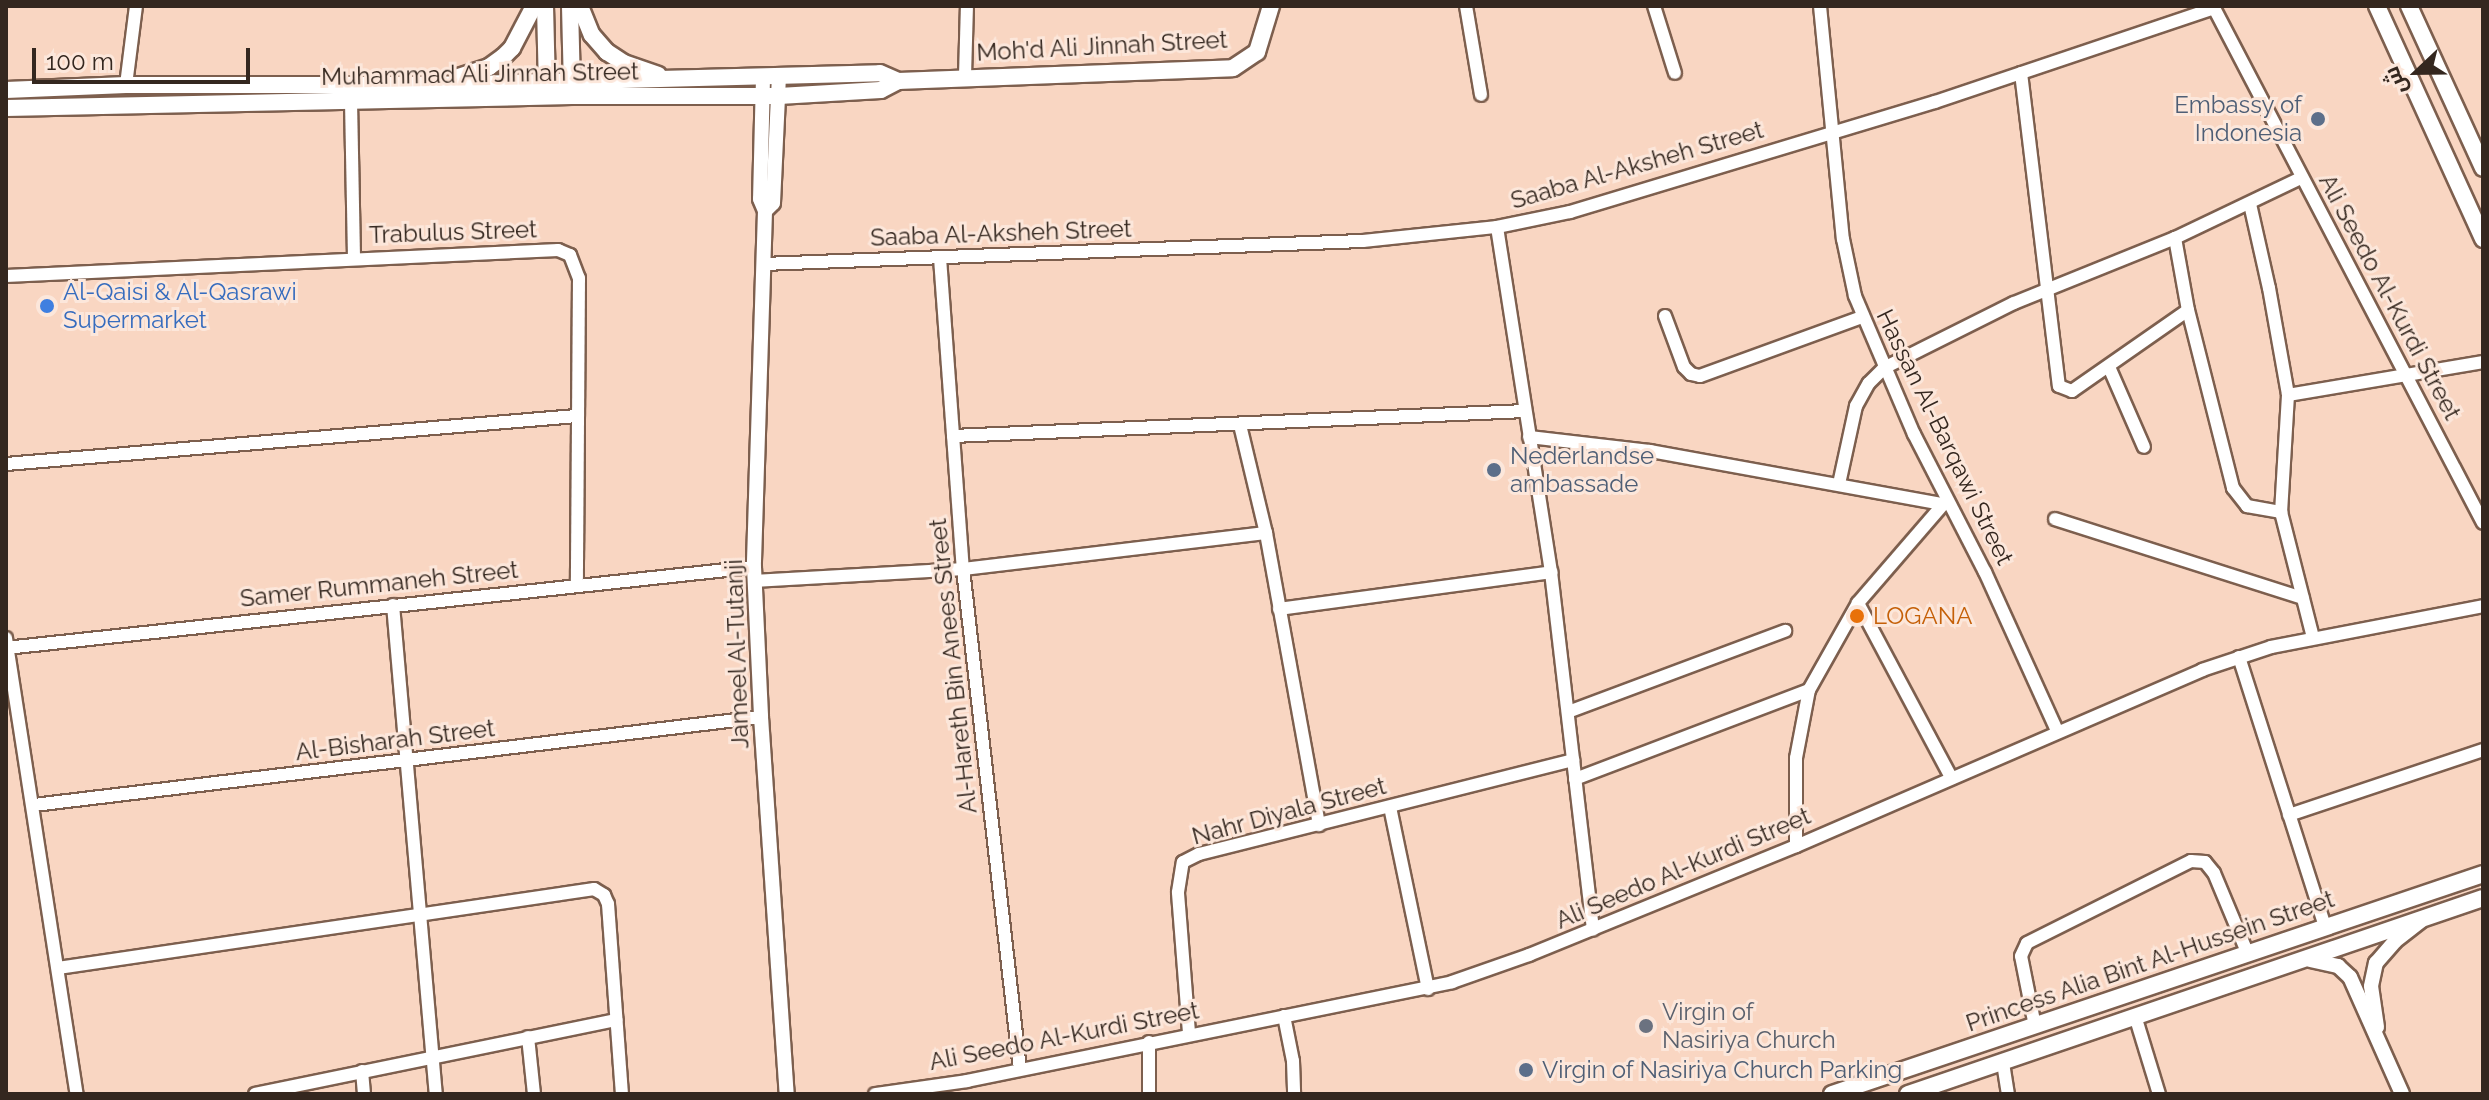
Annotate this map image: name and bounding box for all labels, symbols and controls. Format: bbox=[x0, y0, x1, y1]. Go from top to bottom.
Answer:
street label: Moh'd Ali Jinnah Street bbox=[975, 25, 1229, 67]
scale bar bbox=[36, 32, 254, 82]
north arrow bbox=[2377, 32, 2457, 112]
text: 100 m bbox=[46, 47, 114, 76]
street label: Muhammad Ali Jinnah Street bbox=[320, 57, 640, 91]
text: ش bbox=[2377, 63, 2412, 99]
place label: Embassy of Indonesia bbox=[2174, 91, 2302, 147]
marker: Embassy of Indonesia bbox=[2309, 110, 2327, 128]
street label: Saaba Al-Aksheh Street bbox=[1507, 115, 1767, 215]
street label: Ali Seedo Al-Kurdi Street bbox=[2313, 169, 2467, 425]
street label: Saaba Al-Aksheh Street bbox=[869, 214, 1133, 252]
street label: Trabulus Street bbox=[369, 215, 537, 249]
place label: Al-Qaisi & Al-Qasrawi Supermarket bbox=[63, 278, 298, 334]
marker: Al-Qaisi & Al-Qasrawi Supermarket bbox=[38, 297, 56, 315]
street label: Hassan Al-Barqawi Street bbox=[1870, 304, 2020, 570]
place label: Nederlandse ambassade bbox=[1510, 442, 1654, 498]
marker: Nederlandse ambassade bbox=[1485, 461, 1503, 479]
street label: Al-Hareth Bin Anees Street bbox=[923, 517, 983, 815]
street label: Samer Rummaneh Street bbox=[238, 555, 520, 613]
street label: Jameel Al-Tutanji bbox=[719, 558, 755, 750]
place label: LOGANA bbox=[1873, 602, 1972, 630]
marker: LOGANA bbox=[1848, 607, 1866, 625]
street label: Al-Bisharah Street bbox=[294, 713, 496, 767]
street label: Nahr Diyala Street bbox=[1188, 771, 1390, 851]
street label: Ali Seedo Al-Kurdi Street bbox=[1551, 801, 1815, 935]
street label: Princess Alia Bint Al-Hussein Street bbox=[1961, 884, 2339, 1038]
street label: Ali Seedo Al-Kurdi Street bbox=[926, 996, 1202, 1076]
place label: Virgin of Nasiriya Church bbox=[1662, 998, 1836, 1054]
marker: Virgin of Nasiriya Church bbox=[1637, 1017, 1655, 1035]
place label: Virgin of Nasiriya Church Parking bbox=[1542, 1056, 1903, 1084]
marker: Virgin of Nasiriya Church Parking bbox=[1517, 1061, 1535, 1079]

